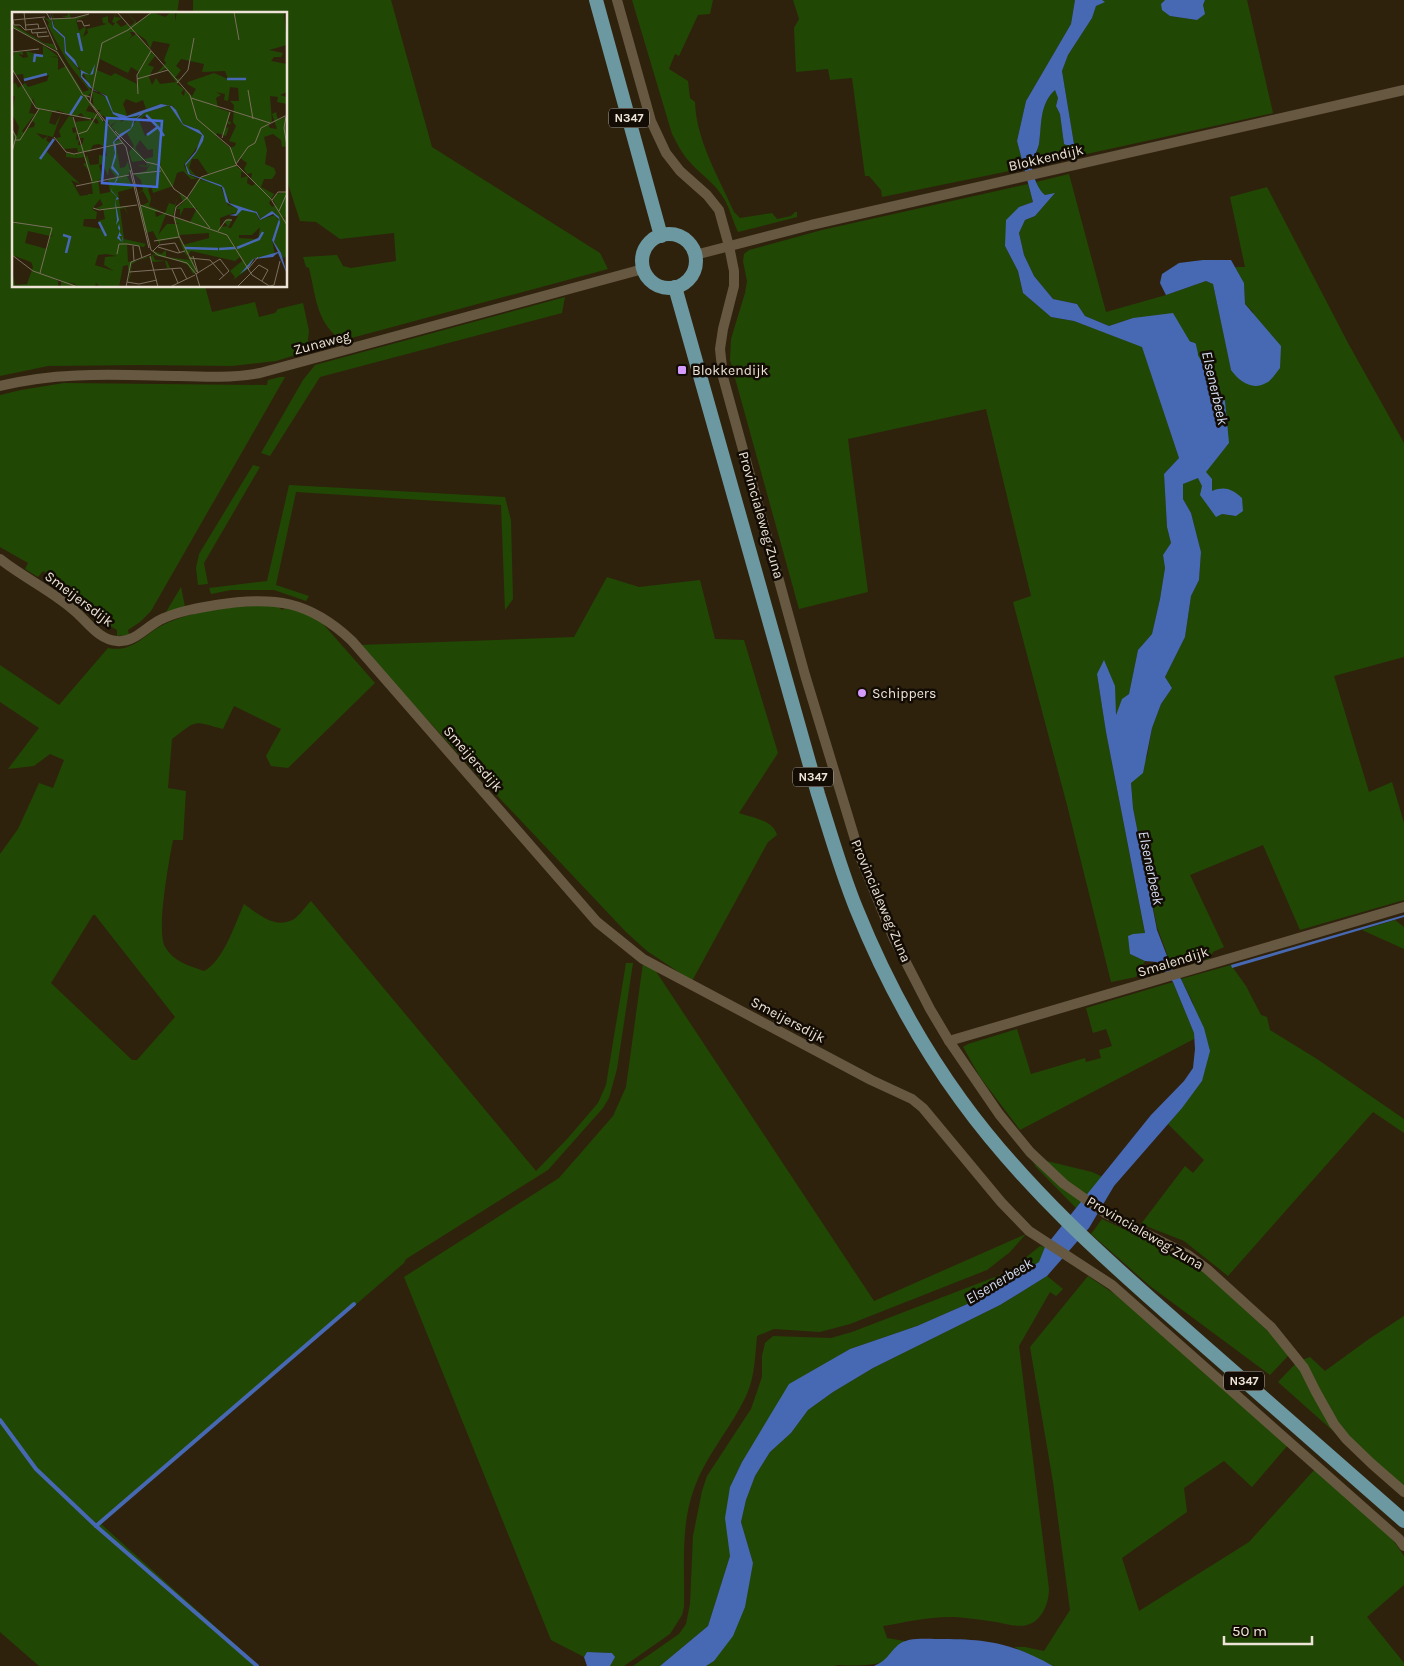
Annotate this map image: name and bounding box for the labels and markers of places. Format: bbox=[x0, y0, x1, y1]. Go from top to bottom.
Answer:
place label: Blokkendijk bbox=[692, 362, 769, 379]
marker: Blokkendijk bbox=[676, 364, 688, 376]
place label: Schippers bbox=[872, 685, 936, 702]
marker: Schippers bbox=[856, 687, 868, 699]

